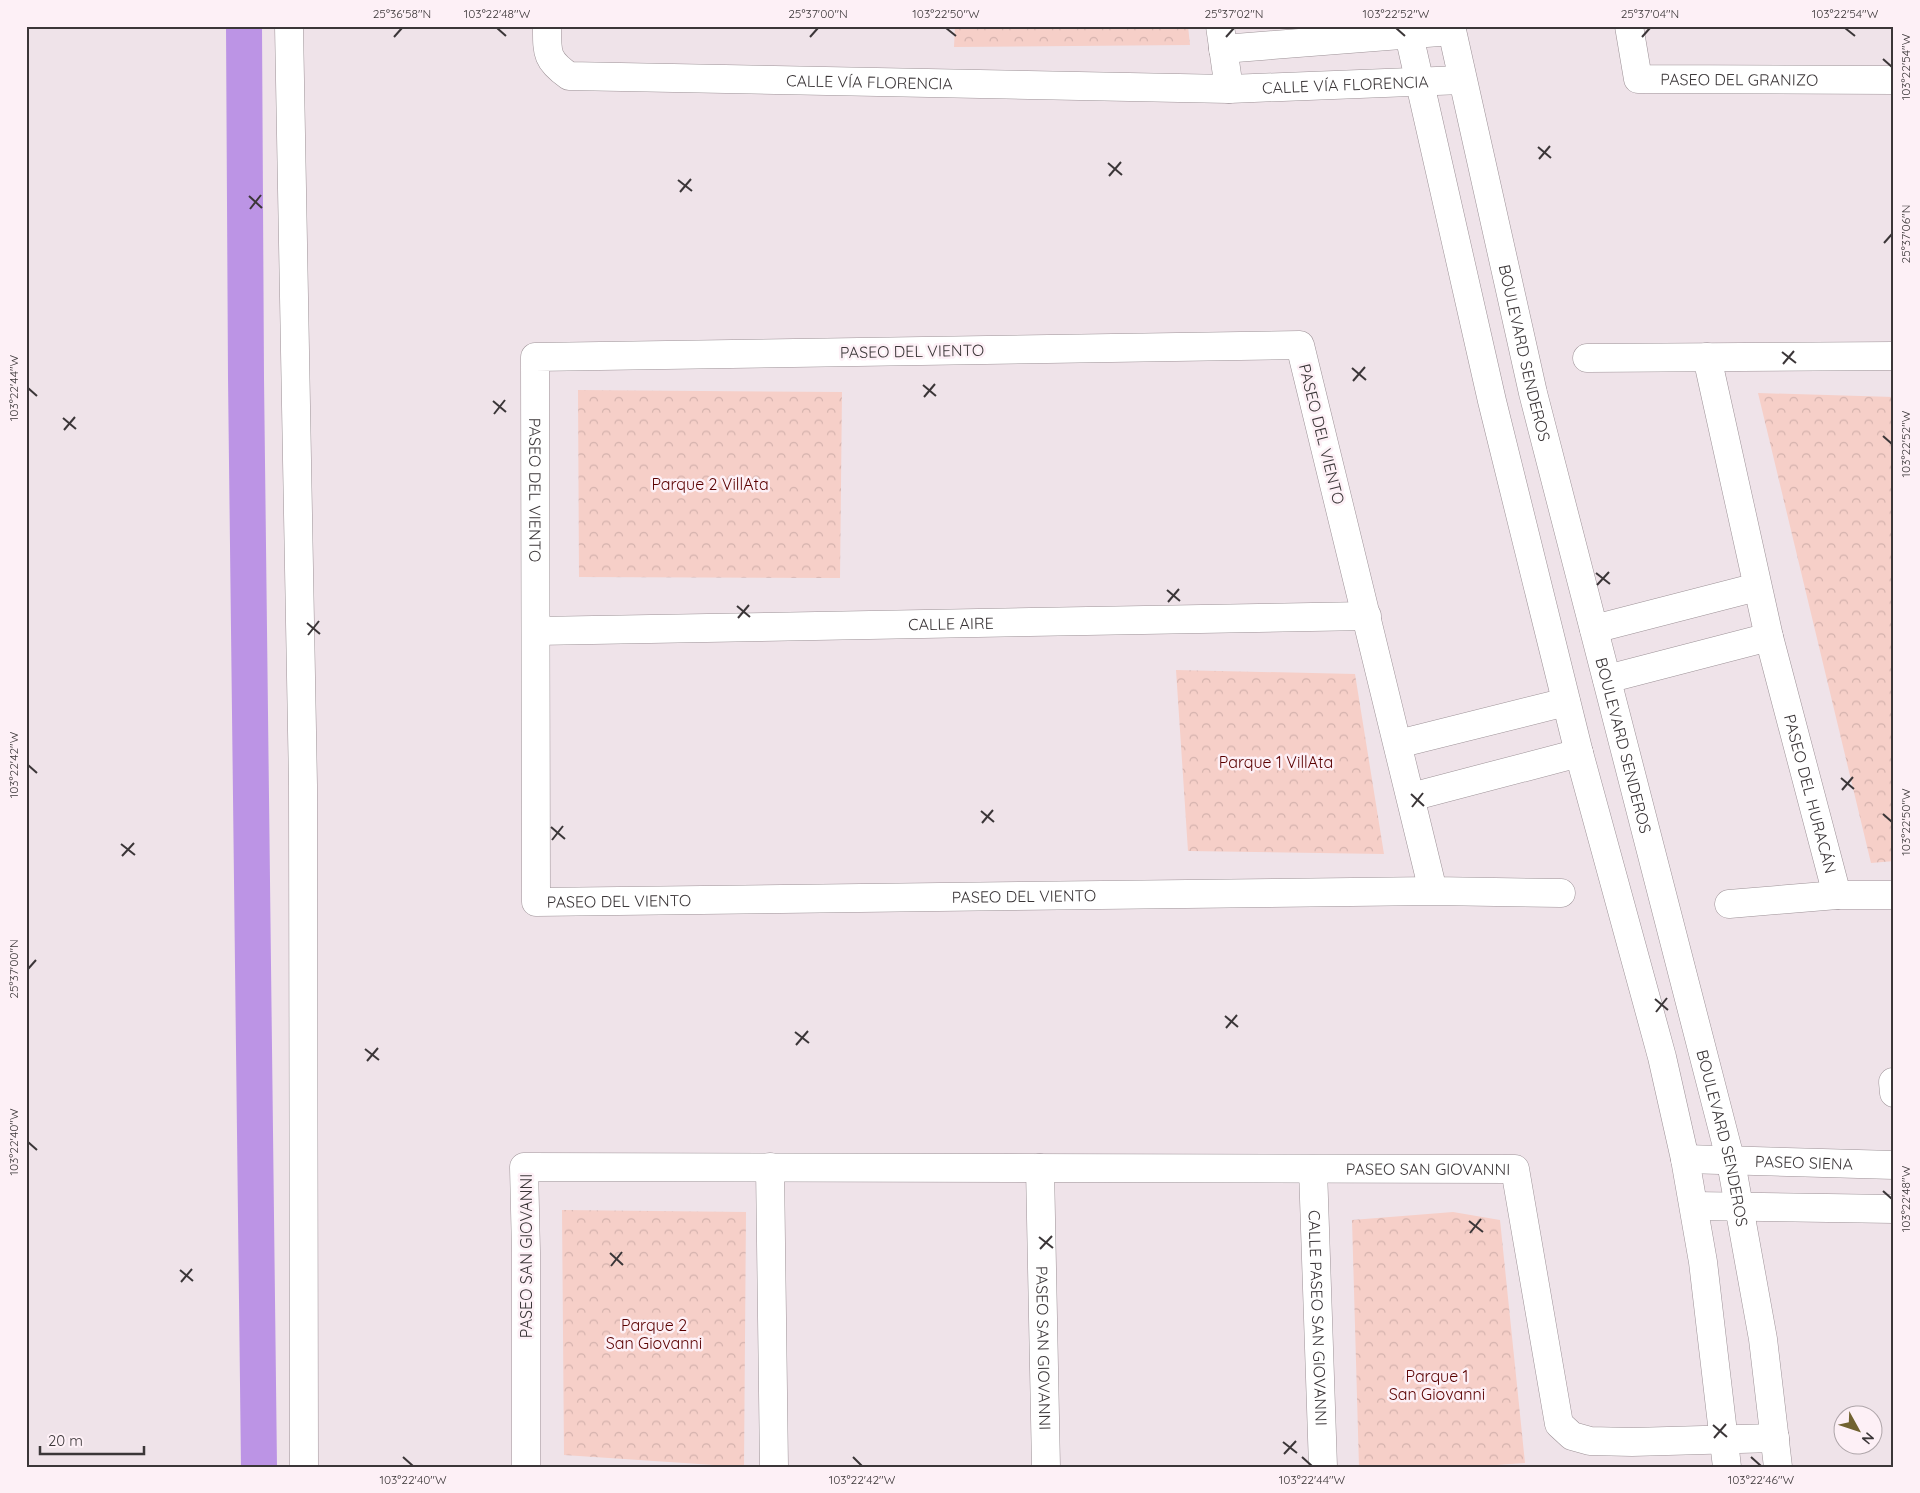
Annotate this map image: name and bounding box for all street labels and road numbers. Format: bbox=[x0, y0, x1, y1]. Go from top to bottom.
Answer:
street label: PASEO DEL GRANIZO bbox=[1660, 69, 1818, 90]
street label: CALLE VÍA FLORENCIA bbox=[786, 70, 953, 94]
street label: CALLE VÍA FLORENCIA bbox=[1262, 71, 1429, 98]
street label: BOULEVARD SENDEROS bbox=[1495, 262, 1555, 443]
street label: PASEO DEL VIENTO bbox=[840, 340, 984, 362]
street label: PASEO DEL VIENTO bbox=[1295, 362, 1349, 506]
street label: PASEO DEL VIENTO bbox=[525, 418, 545, 562]
street label: CALLE AIRE bbox=[908, 613, 994, 634]
street label: BOULEVARD SENDEROS bbox=[1591, 655, 1656, 836]
street label: PASEO DEL HURACÁN bbox=[1780, 712, 1841, 876]
street label: PASEO DEL VIENTO bbox=[952, 885, 1096, 907]
street label: PASEO DEL VIENTO bbox=[547, 890, 691, 912]
street label: BOULEVARD SENDEROS bbox=[1692, 1048, 1752, 1228]
street label: PASEO SIENA bbox=[1755, 1151, 1853, 1174]
street label: PASEO SAN GIOVANNI bbox=[1346, 1159, 1510, 1179]
street label: PASEO SAN GIOVANNI bbox=[516, 1174, 536, 1338]
street label: CALLE PASEO SAN GIOVANNI bbox=[1304, 1210, 1332, 1426]
street label: PASEO SAN GIOVANNI bbox=[1032, 1266, 1055, 1430]

